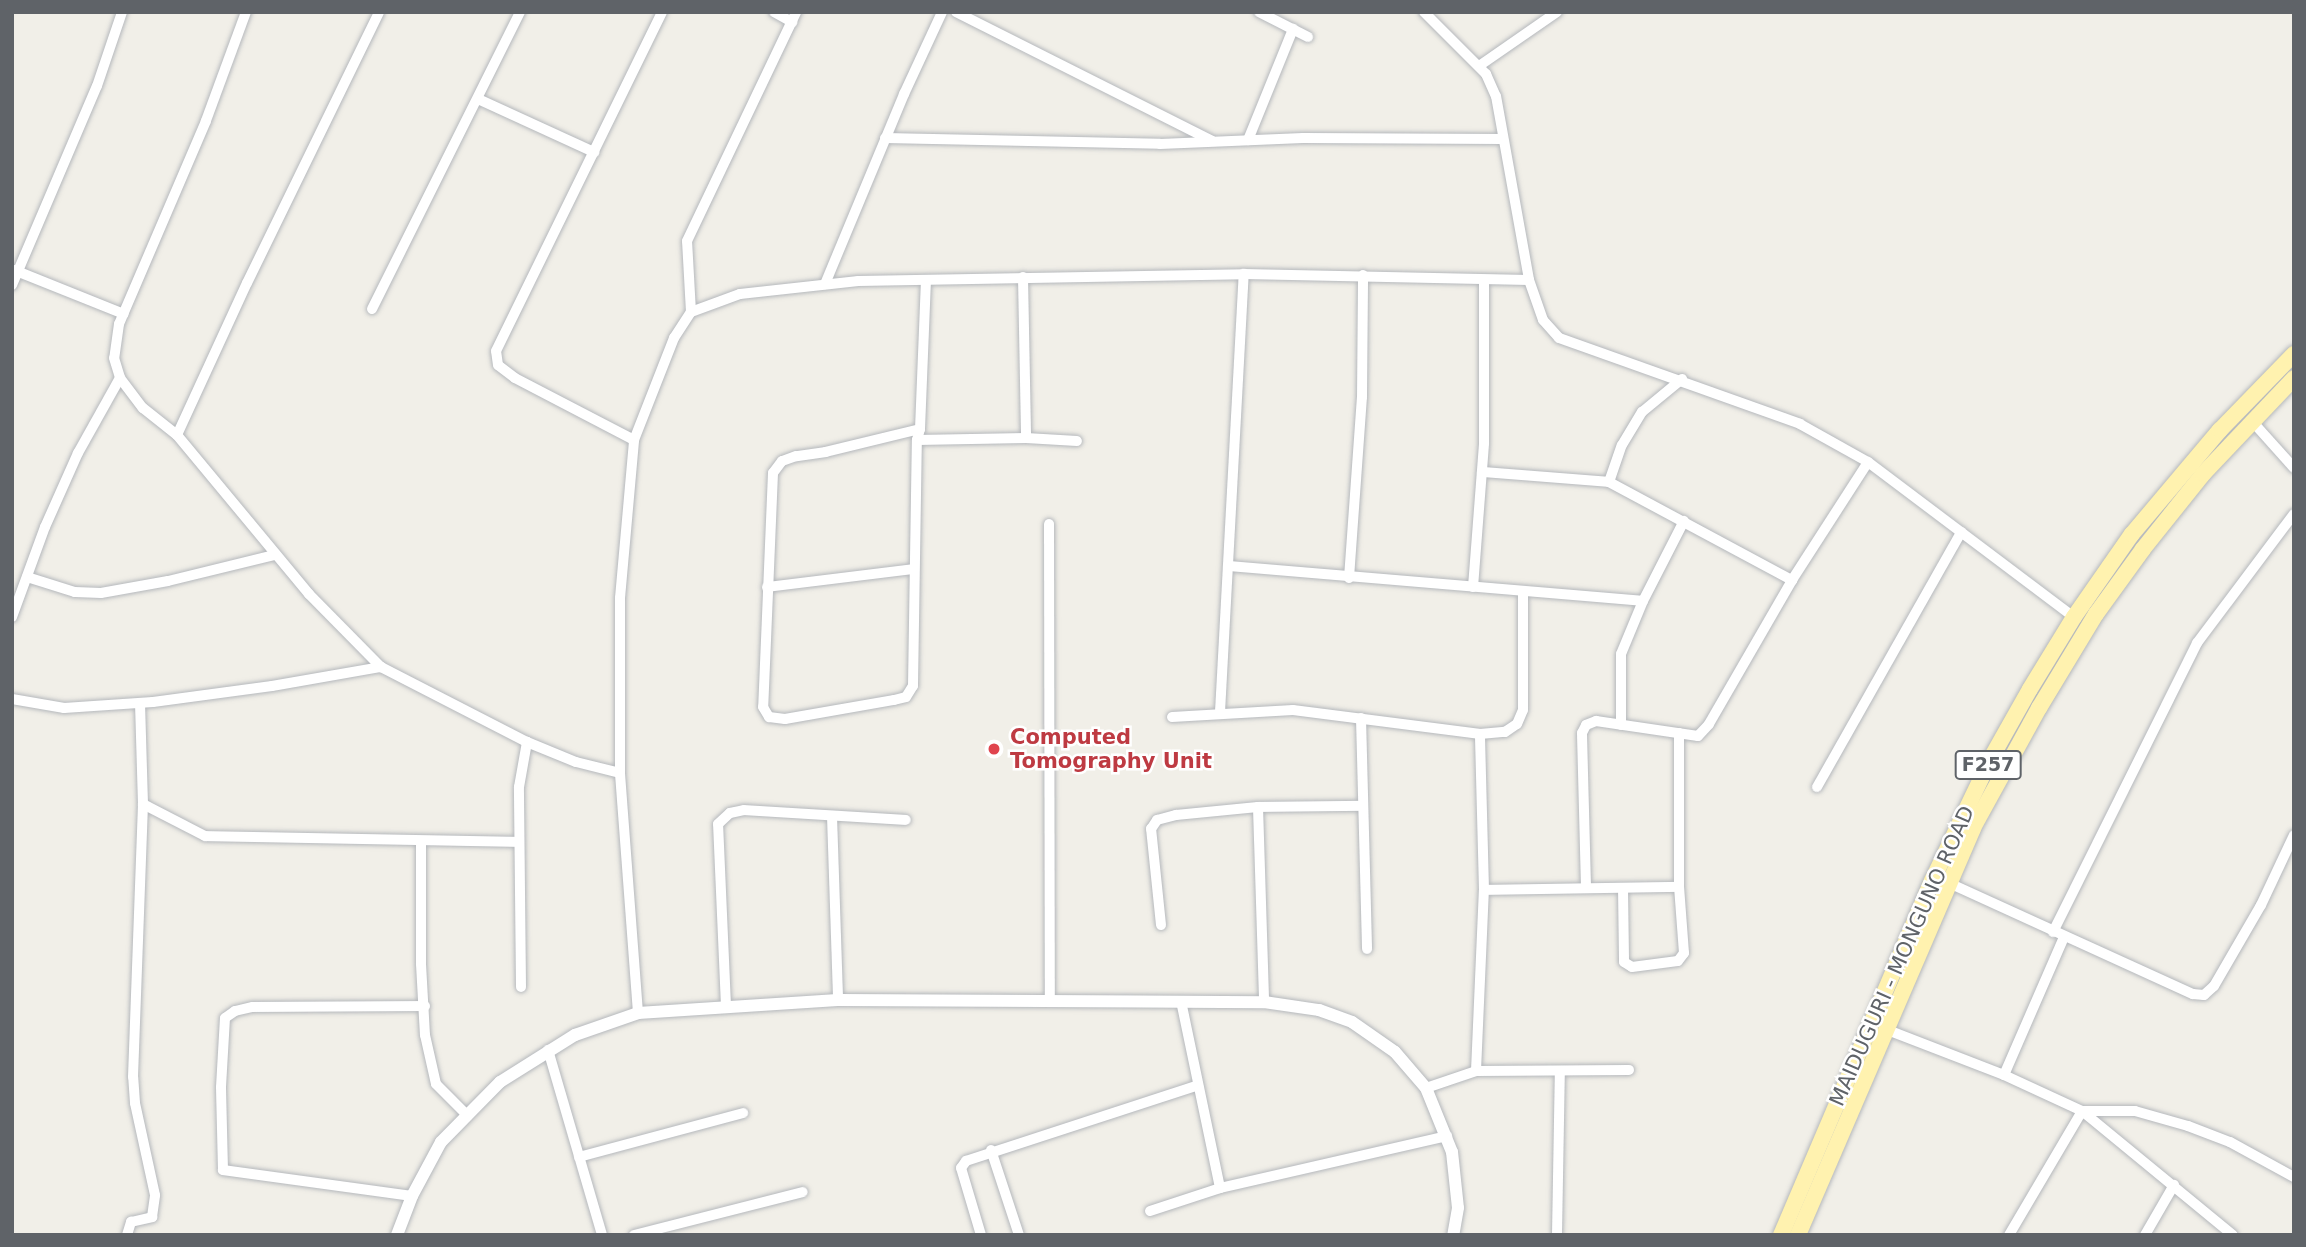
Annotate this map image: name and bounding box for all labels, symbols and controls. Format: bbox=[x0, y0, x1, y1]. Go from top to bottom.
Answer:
place label: Computed Tomography Unit bbox=[1010, 724, 1212, 774]
marker: Computed Tomography Unit bbox=[984, 739, 1004, 759]
road number: F257 bbox=[1953, 750, 2023, 780]
street label: MAIDUGURI - MONGUNO ROAD bbox=[1824, 802, 1980, 1110]

